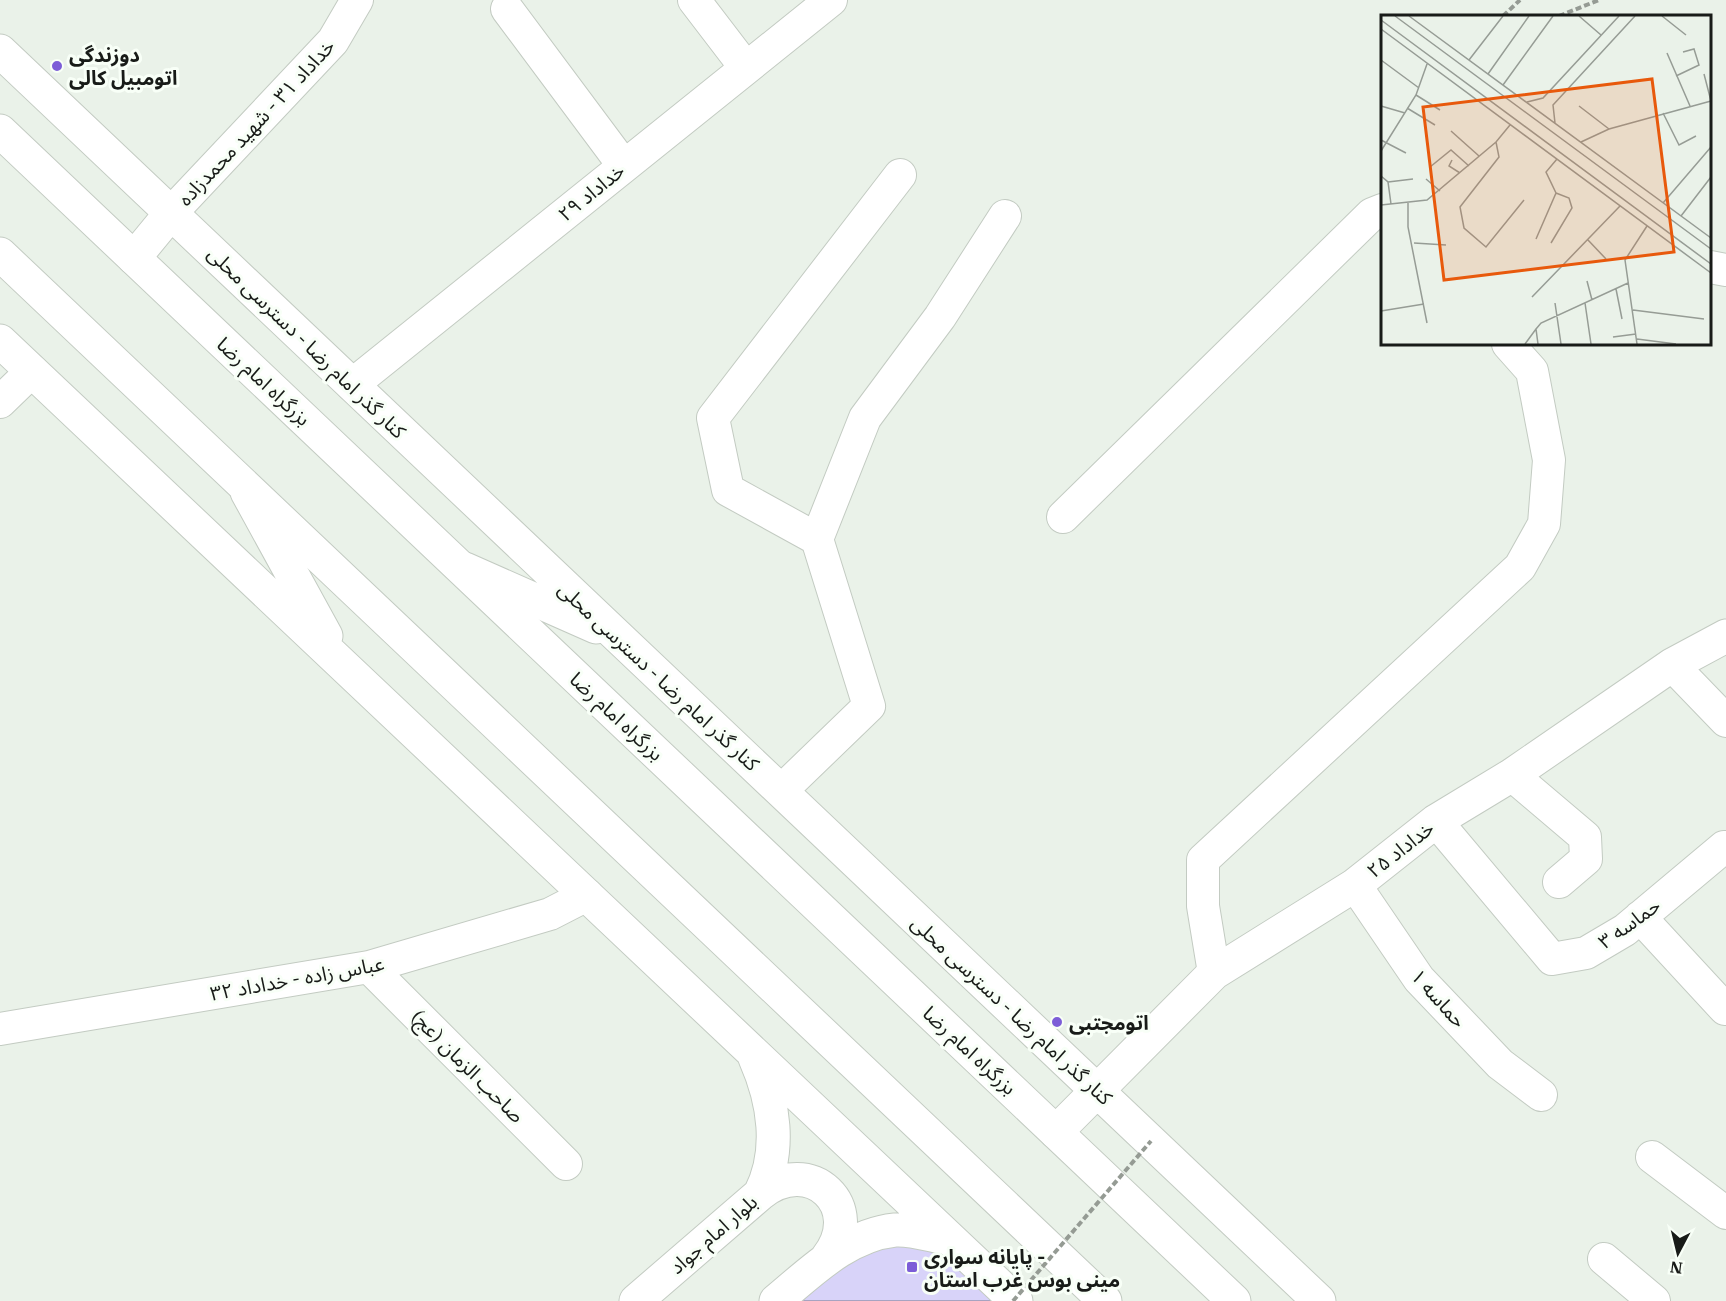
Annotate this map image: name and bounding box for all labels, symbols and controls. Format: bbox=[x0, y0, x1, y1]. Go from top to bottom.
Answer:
inset map bbox=[1381, 15, 1711, 345]
street label: خداداد ۳۱ - شهید محمدزاده bbox=[171, 33, 341, 211]
place label: دوزندگی اتومبیل کالی bbox=[69, 41, 177, 91]
marker: دوزندگی اتومبیل کالی bbox=[50, 59, 64, 73]
street label: خداداد ۲۹ bbox=[552, 157, 630, 227]
street label: کنار گذر امام رضا - دسترسی محلی bbox=[201, 240, 413, 446]
street label: بزرگراه امام رضا bbox=[210, 331, 317, 433]
street label: کنار گذر امام رضا - دسترسی محلی bbox=[551, 575, 766, 779]
street label: بزرگراه امام رضا bbox=[563, 666, 670, 768]
street label: خداداد ۲۵ bbox=[1361, 814, 1439, 884]
street label: حماسه ۳ bbox=[1592, 891, 1666, 955]
street label: کنار گذر امام رضا - دسترسی محلی bbox=[904, 909, 1119, 1113]
street label: عباس زاده - خداداد ۳۲ bbox=[208, 949, 386, 1007]
street label: حماسه ۱ bbox=[1405, 963, 1473, 1033]
street label: بزرگراه امام رضا bbox=[916, 1000, 1023, 1102]
street label: صاحب الزمان (عج) bbox=[404, 1003, 531, 1130]
place label: اتومجتبی bbox=[1069, 1009, 1149, 1036]
marker: اتومجتبی bbox=[1050, 1015, 1064, 1029]
street label: بلوار امام جواد bbox=[663, 1188, 764, 1281]
north arrow bbox=[1648, 1223, 1708, 1283]
place label: پایانه سواری - مینی بوس غرب استان bbox=[924, 1243, 1120, 1293]
text: N bbox=[1669, 1257, 1684, 1279]
marker: پایانه سواری - مینی بوس غرب استان bbox=[905, 1260, 919, 1274]

